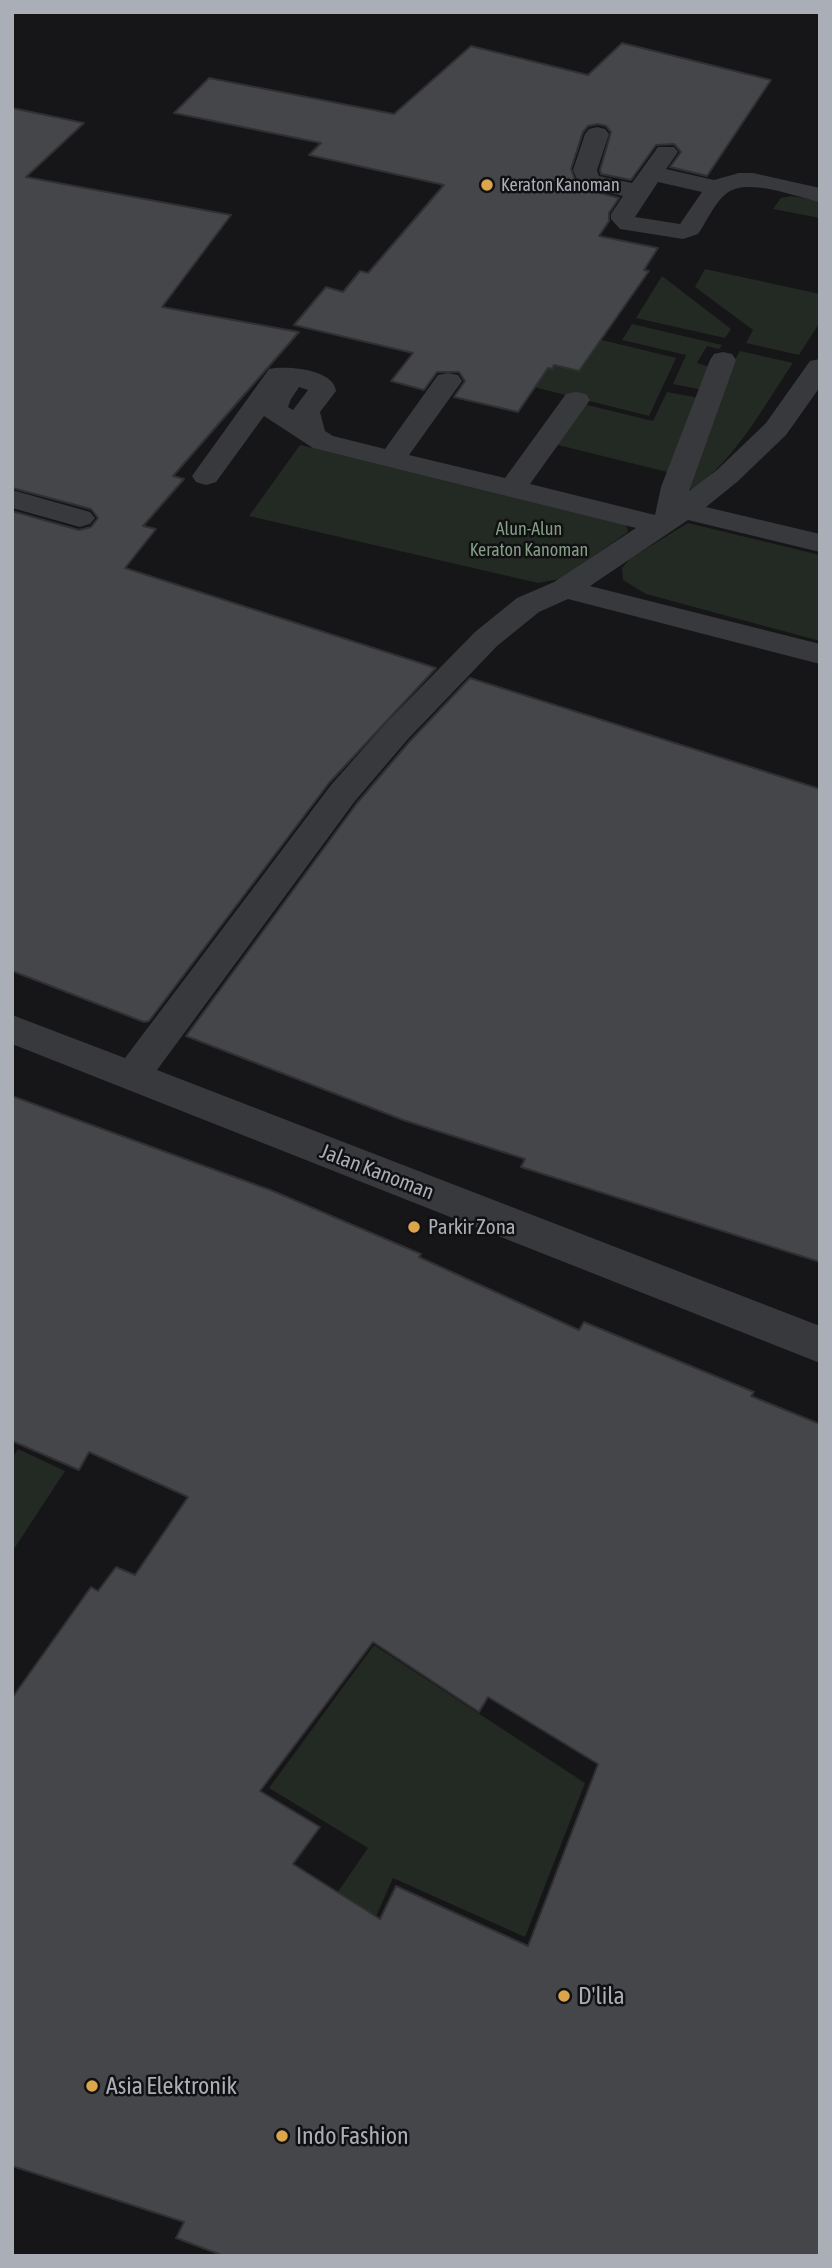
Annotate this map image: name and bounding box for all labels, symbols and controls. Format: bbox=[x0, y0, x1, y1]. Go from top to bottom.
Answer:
place label: Keraton Kanoman bbox=[501, 174, 620, 196]
marker: Keraton Kanoman bbox=[479, 177, 495, 193]
park label: Alun-Alun Keraton Kanoman bbox=[470, 518, 588, 560]
street label: Jalan Kanoman bbox=[317, 1139, 437, 1205]
place label: Parkir Zona bbox=[428, 1214, 516, 1240]
marker: Parkir Zona bbox=[406, 1219, 422, 1235]
place label: D'lila bbox=[578, 1982, 625, 2010]
marker: D'lila bbox=[556, 1988, 572, 2004]
place label: Asia Elektronik bbox=[106, 2072, 237, 2100]
marker: Asia Elektronik bbox=[84, 2078, 100, 2094]
place label: Indo Fashion bbox=[296, 2122, 409, 2150]
marker: Indo Fashion bbox=[274, 2128, 290, 2144]

